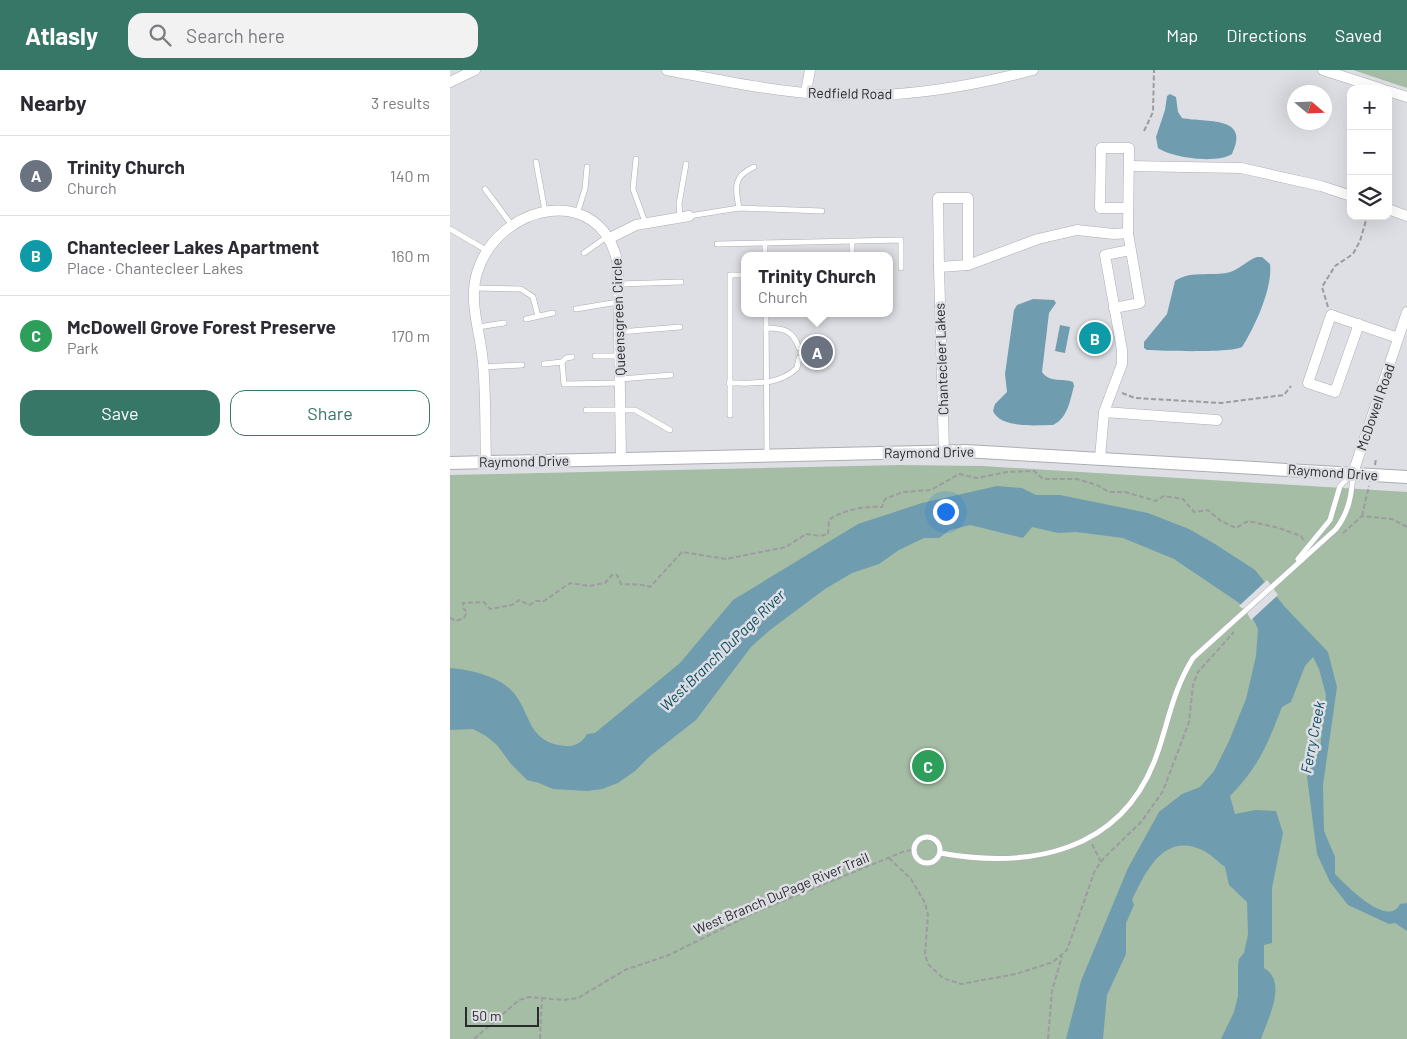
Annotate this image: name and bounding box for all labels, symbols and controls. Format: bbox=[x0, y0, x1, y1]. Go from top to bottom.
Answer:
search box bbox=[128, 13, 478, 58]
text: Atlasly bbox=[25, 21, 98, 50]
icon: search bbox=[146, 21, 174, 49]
text: Search here bbox=[186, 24, 285, 47]
text: Map bbox=[1166, 24, 1198, 46]
text: Directions bbox=[1226, 24, 1307, 46]
text: Saved bbox=[1335, 24, 1382, 46]
street label: Redfield Road bbox=[808, 84, 892, 102]
north arrow bbox=[1287, 85, 1332, 130]
map controls bbox=[1347, 85, 1392, 220]
button: + bbox=[1347, 85, 1392, 130]
text: Nearby bbox=[20, 90, 86, 115]
text: 3 results bbox=[371, 93, 430, 112]
button: − bbox=[1347, 130, 1392, 175]
text: Trinity Church bbox=[67, 155, 185, 178]
text: A bbox=[31, 166, 41, 185]
text: 140 m bbox=[390, 166, 430, 185]
button: layers bbox=[1347, 175, 1392, 220]
text: Church bbox=[67, 178, 117, 197]
text: Chantecleer Lakes Apartment bbox=[67, 235, 319, 258]
text: B bbox=[31, 246, 41, 265]
text: 160 m bbox=[391, 246, 430, 265]
popup bbox=[741, 252, 893, 317]
text: Place · Chantecleer Lakes bbox=[67, 258, 243, 277]
street label: Queensgreen Circle bbox=[607, 258, 629, 376]
text: Trinity Church bbox=[758, 264, 876, 287]
text: Church bbox=[758, 287, 808, 306]
street label: Chantecleer Lakes bbox=[931, 302, 951, 415]
text: McDowell Grove Forest Preserve bbox=[67, 315, 336, 338]
pin: B bbox=[1079, 319, 1111, 357]
text: C bbox=[31, 326, 41, 345]
text: 170 m bbox=[391, 326, 430, 345]
pin: A bbox=[801, 333, 833, 371]
text: Park bbox=[67, 338, 98, 357]
street label: McDowell Road bbox=[1352, 361, 1398, 453]
button: Save bbox=[20, 390, 220, 436]
button: Share bbox=[230, 390, 430, 436]
street label: Raymond Drive bbox=[884, 443, 974, 461]
street label: Raymond Drive bbox=[479, 452, 569, 470]
street label: Raymond Drive bbox=[1287, 460, 1379, 484]
your location bbox=[933, 499, 959, 525]
water label: West Branch DuPage River bbox=[656, 585, 789, 714]
water label: Ferry Creek bbox=[1296, 699, 1328, 775]
pin: C bbox=[912, 747, 944, 785]
street label: West Branch DuPage River Trail bbox=[691, 848, 871, 938]
scale bar bbox=[465, 1004, 539, 1027]
text: 50 m bbox=[472, 1007, 501, 1024]

